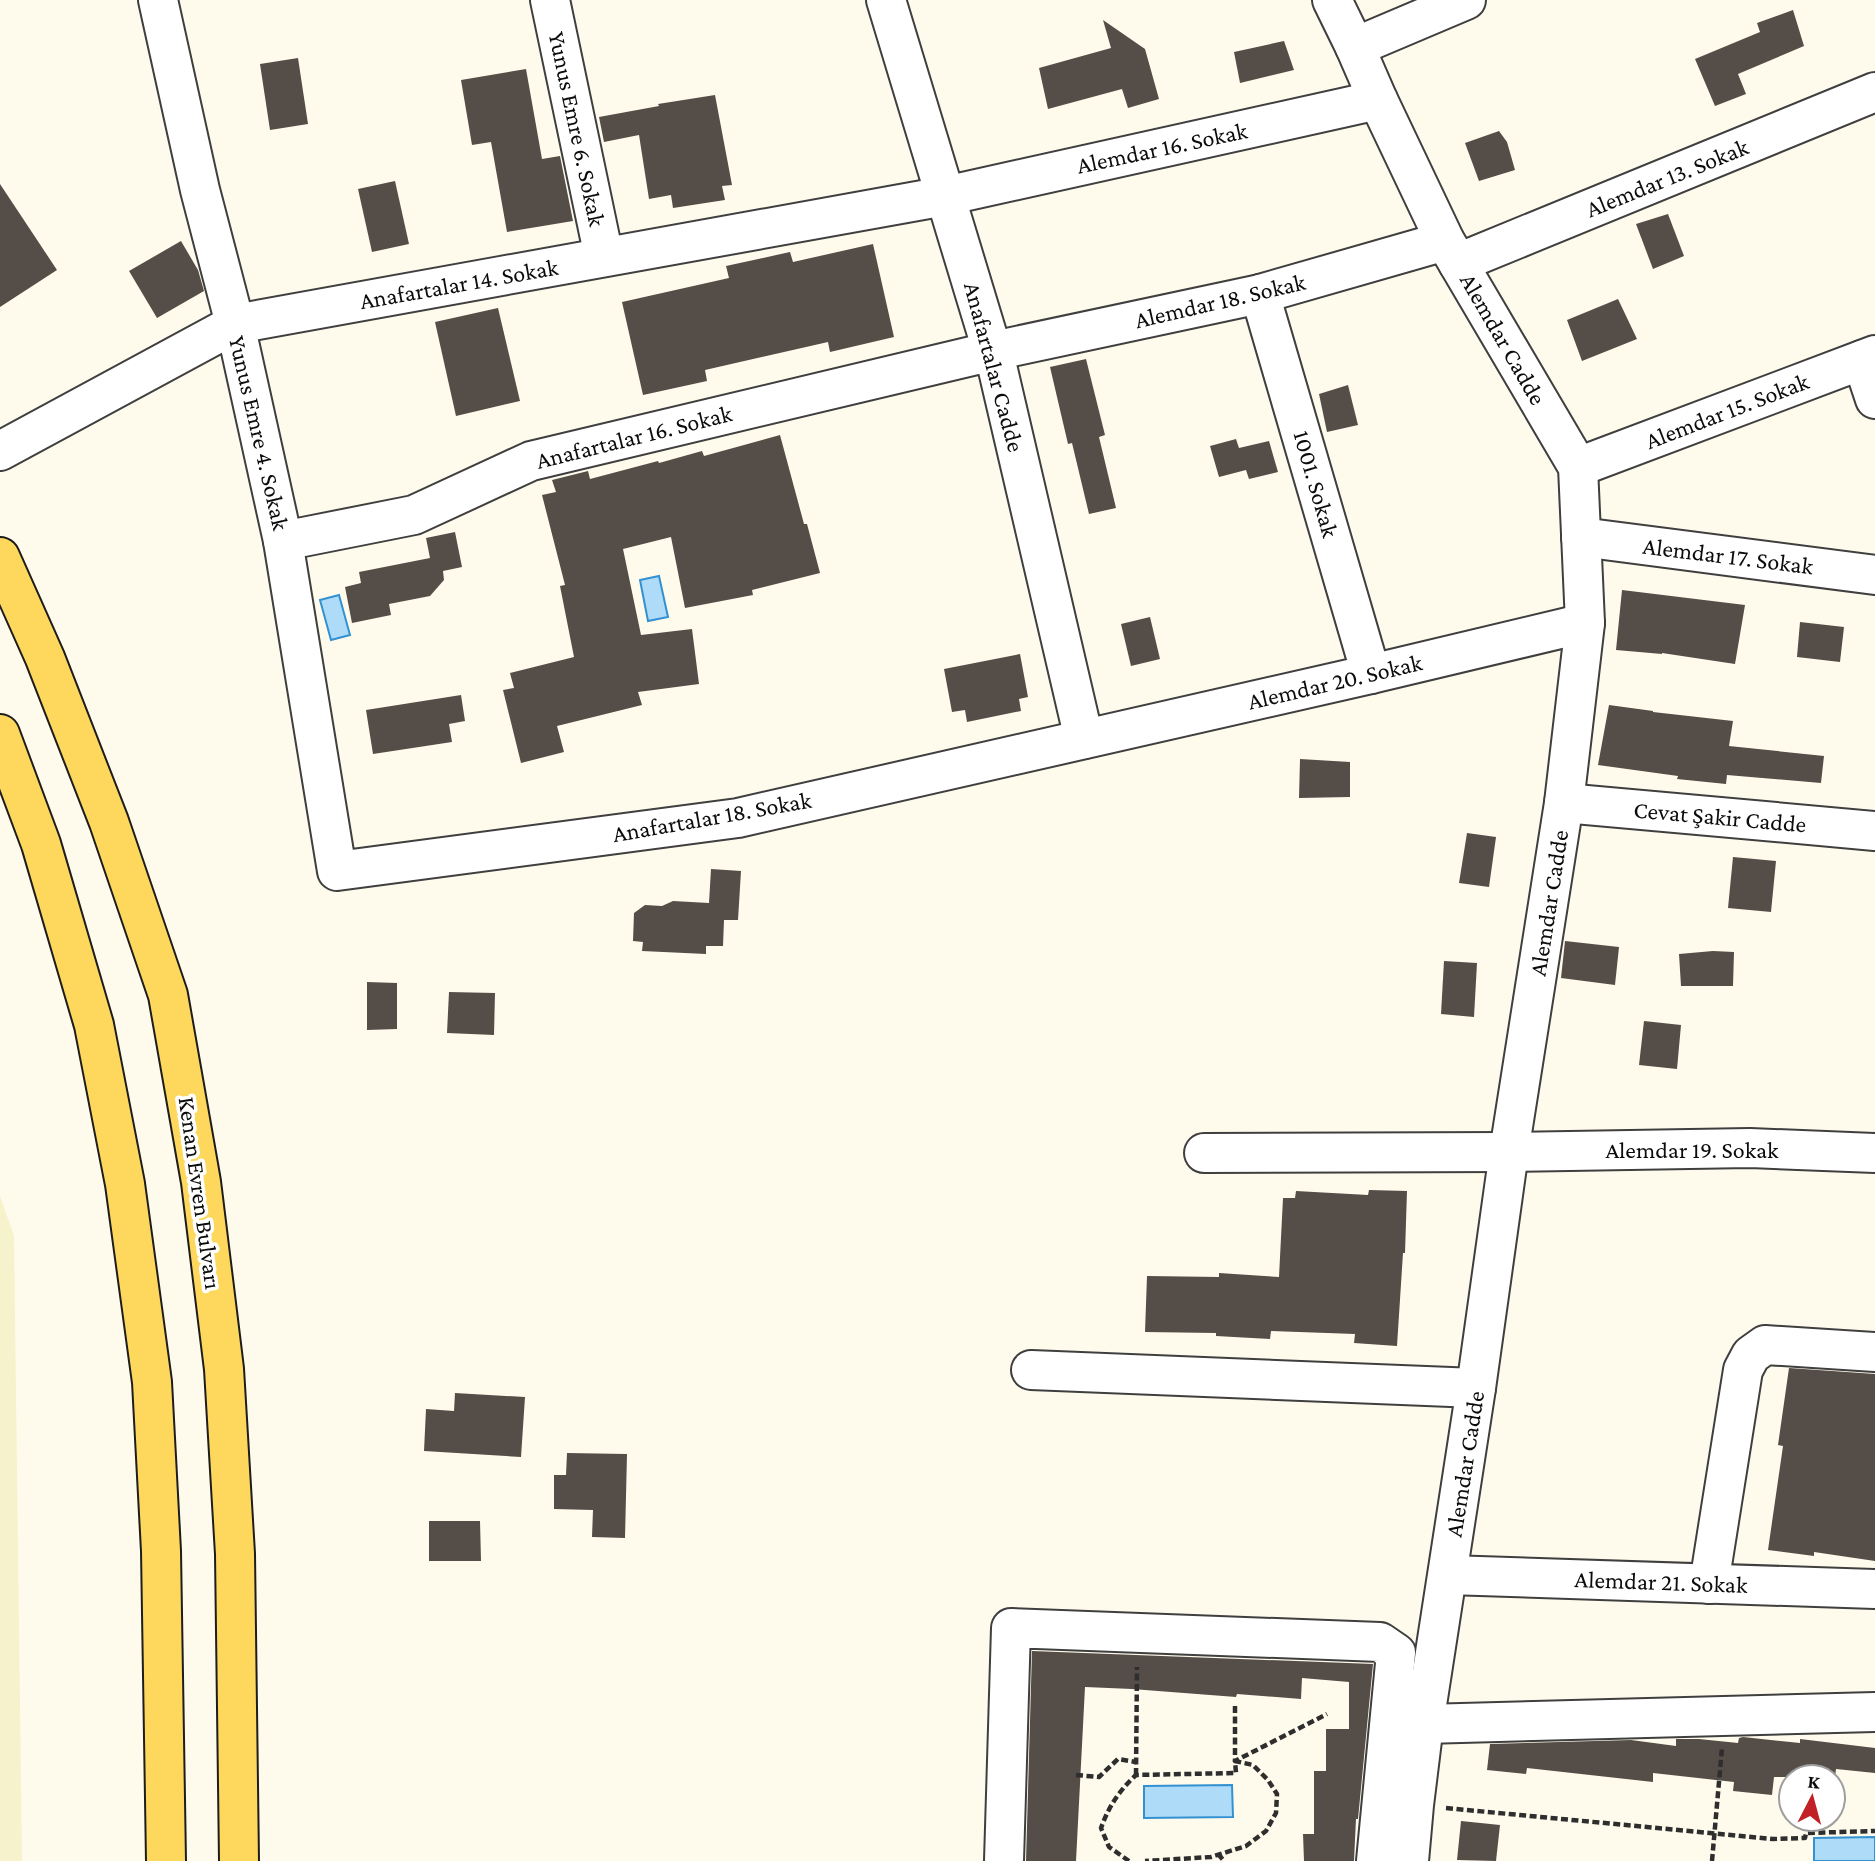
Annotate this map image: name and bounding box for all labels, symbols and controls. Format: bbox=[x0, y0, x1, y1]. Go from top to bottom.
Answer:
street label: Yunus Emre 6. Sokak bbox=[544, 29, 611, 229]
street label: Alemdar 16. Sokak bbox=[1074, 116, 1250, 179]
street label: Alemdar 13. Sokak bbox=[1582, 132, 1752, 222]
street label: Anafartalar 14. Sokak bbox=[358, 253, 561, 314]
street label: Alemdar 18. Sokak bbox=[1132, 268, 1308, 333]
street label: Alemdar Cadde bbox=[1455, 268, 1552, 409]
street label: Anafartalar Cadde bbox=[959, 279, 1030, 455]
street label: Yunus Emre 4. Sokak bbox=[224, 333, 295, 533]
street label: Alemdar 15. Sokak bbox=[1641, 367, 1813, 454]
street label: Anafartalar 16. Sokak bbox=[533, 399, 735, 474]
street label: 1001. Sokak bbox=[1288, 427, 1345, 541]
street label: Alemdar 17. Sokak bbox=[1641, 532, 1815, 579]
street label: Alemdar 20. Sokak bbox=[1245, 648, 1425, 715]
street label: Anafartalar 18. Sokak bbox=[610, 786, 814, 847]
street label: Cevat Şakir Cadde bbox=[1633, 796, 1807, 837]
street label: Alemdar Cadde bbox=[1524, 828, 1573, 978]
street label: Kenan Evren Bulvarı bbox=[174, 1095, 227, 1291]
street label: Alemdar 19. Sokak bbox=[1605, 1136, 1779, 1163]
street label: Alemdar Cadde bbox=[1440, 1389, 1489, 1539]
street label: Alemdar 21. Sokak bbox=[1574, 1565, 1748, 1598]
north arrow bbox=[1777, 1763, 1847, 1833]
text: K bbox=[1807, 1771, 1822, 1793]

